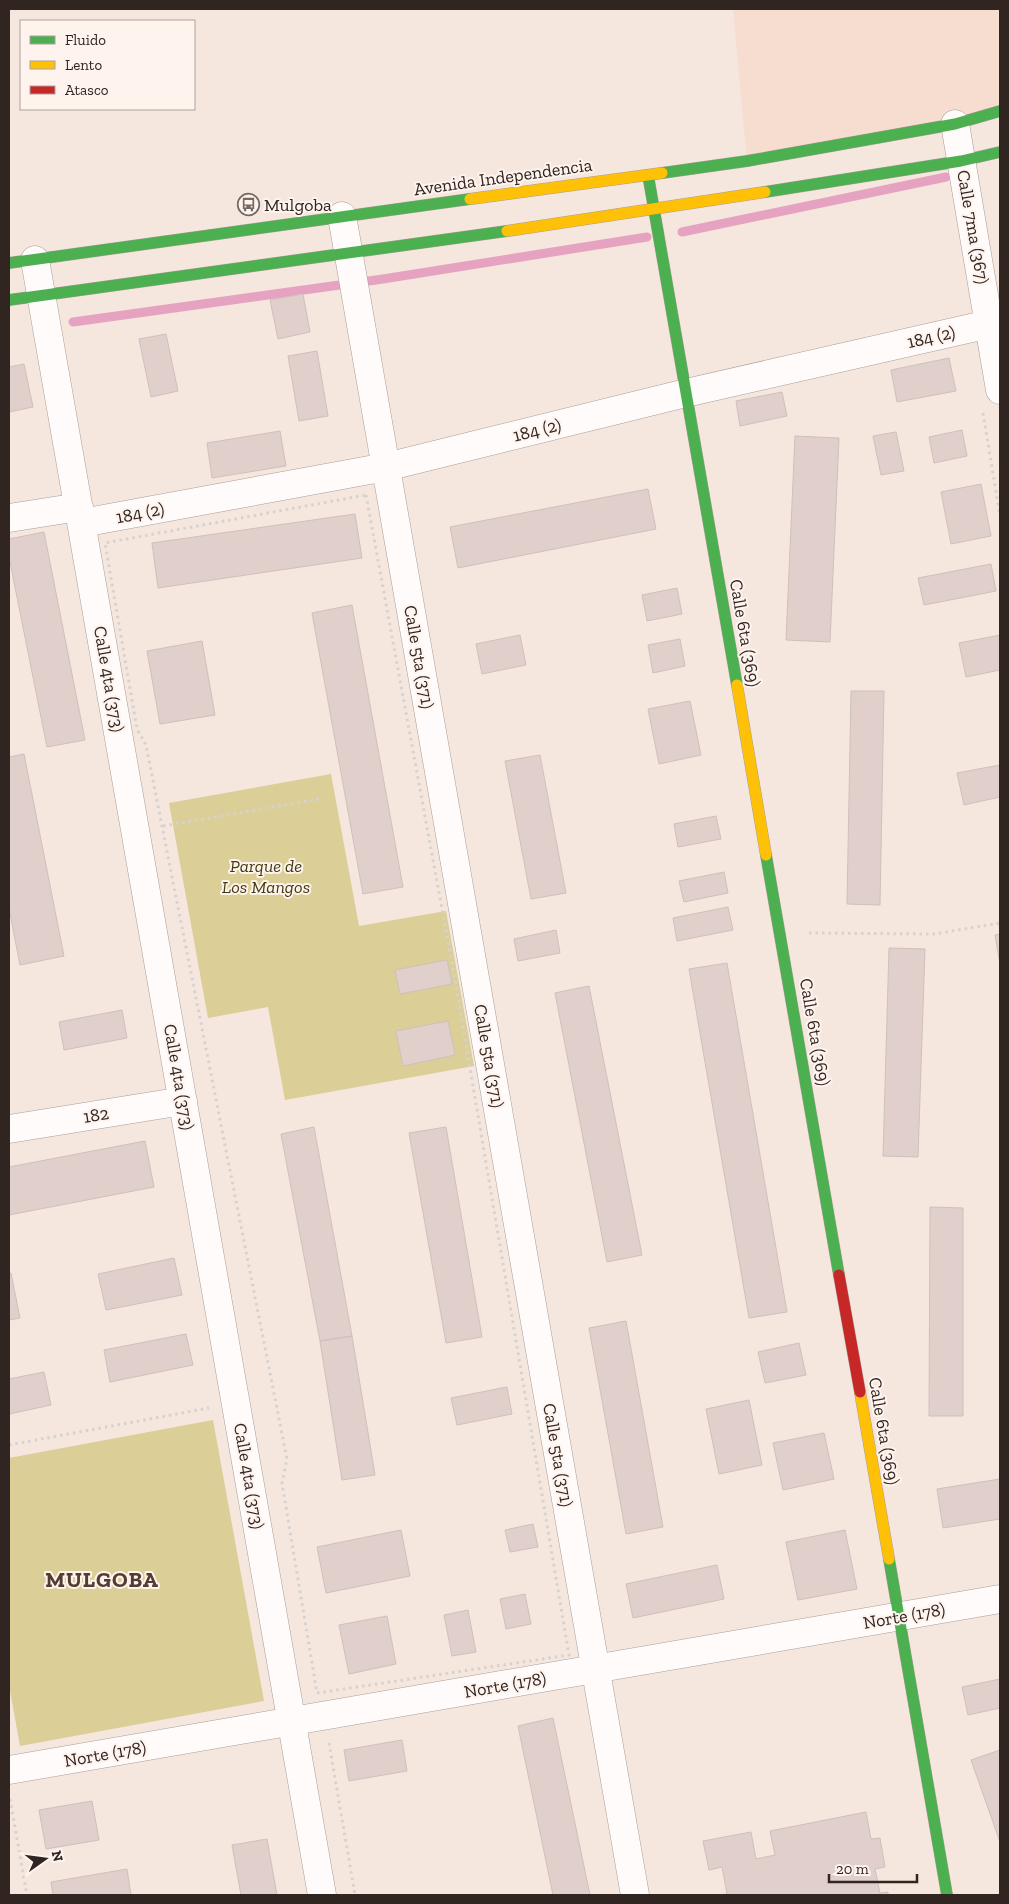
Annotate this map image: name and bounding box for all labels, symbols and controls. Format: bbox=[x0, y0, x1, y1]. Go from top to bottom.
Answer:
legend bbox=[20, 20, 195, 110]
text: Fluido bbox=[65, 31, 106, 49]
text: Lento bbox=[65, 56, 102, 74]
text: Atasco bbox=[65, 81, 109, 99]
street label: Avenida Independencia bbox=[412, 154, 594, 200]
street label: Calle 7ma (367) bbox=[952, 168, 994, 286]
bus stop icon: Mulgoba bbox=[236, 193, 260, 217]
place label: Mulgoba bbox=[264, 194, 332, 216]
street label: 184 (2) bbox=[905, 321, 957, 353]
street label: 184 (2) bbox=[511, 413, 563, 447]
street label: 184 (2) bbox=[114, 498, 166, 528]
street label: Calle 6ta (369) bbox=[725, 578, 765, 688]
street label: Calle 5ta (371) bbox=[399, 603, 439, 711]
street label: Calle 4ta (373) bbox=[89, 624, 129, 734]
park label: Parque de Los Mangos bbox=[222, 855, 310, 898]
street label: Calle 6ta (369) bbox=[795, 977, 835, 1087]
street label: Calle 5ta (371) bbox=[469, 1002, 509, 1110]
street label: Calle 4ta (373) bbox=[159, 1022, 199, 1132]
street label: 182 bbox=[81, 1102, 111, 1128]
street label: Calle 6ta (369) bbox=[864, 1376, 904, 1486]
street label: Calle 5ta (371) bbox=[538, 1401, 578, 1509]
street label: Calle 4ta (373) bbox=[229, 1421, 269, 1531]
district label: MULGOBA bbox=[45, 1566, 159, 1593]
street label: Norte (178) bbox=[861, 1598, 947, 1634]
street label: Norte (178) bbox=[462, 1667, 548, 1703]
street label: Norte (178) bbox=[62, 1736, 148, 1772]
north arrow bbox=[20, 1834, 70, 1884]
text: N bbox=[48, 1849, 67, 1864]
scale bar bbox=[829, 1852, 916, 1884]
text: 20 m bbox=[836, 1860, 869, 1878]

